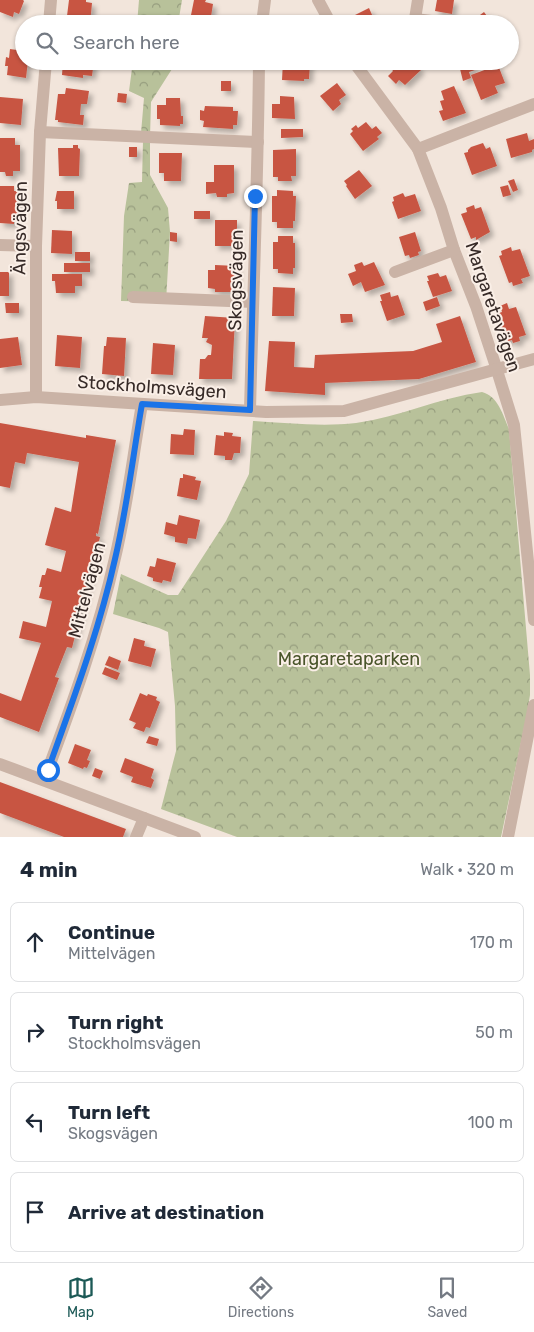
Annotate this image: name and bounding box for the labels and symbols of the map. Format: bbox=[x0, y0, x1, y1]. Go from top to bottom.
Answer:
street label: Ängsvägen bbox=[8, 181, 32, 275]
route end bbox=[244, 185, 267, 208]
street label: Skogsvägen bbox=[224, 229, 248, 331]
street label: Margaretavägen bbox=[460, 239, 526, 375]
street label: Stockholmsvägen bbox=[77, 371, 227, 403]
street label: Mittelvägen bbox=[64, 540, 110, 640]
park label: Margaretaparken bbox=[278, 648, 420, 670]
route start bbox=[37, 759, 60, 782]

